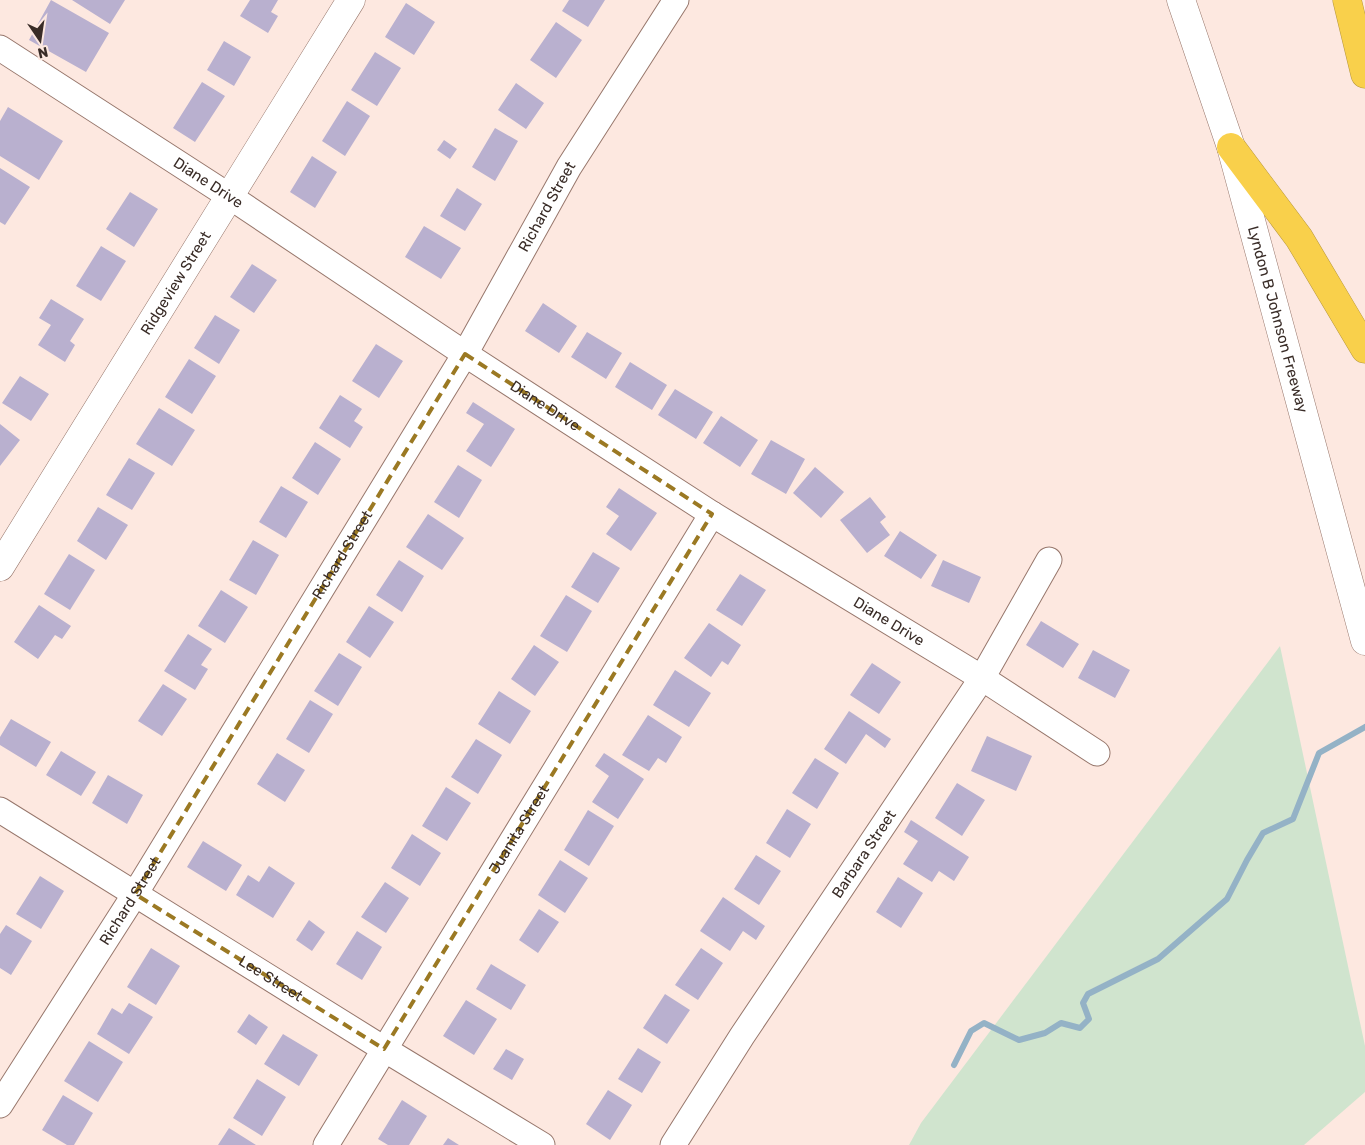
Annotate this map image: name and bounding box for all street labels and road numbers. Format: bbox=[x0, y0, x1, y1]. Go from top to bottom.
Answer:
street label: Diane Drive bbox=[170, 153, 247, 212]
street label: Richard Street bbox=[515, 158, 579, 255]
street label: Lyndon B Johnson Freeway bbox=[1244, 224, 1312, 415]
street label: Ridgeview Street bbox=[137, 228, 215, 338]
street label: Diane Drive bbox=[507, 377, 583, 435]
street label: Richard Street bbox=[308, 507, 376, 602]
street label: Diane Drive bbox=[850, 593, 928, 650]
street label: Juanita Street bbox=[485, 782, 553, 877]
street label: Barbara Street bbox=[828, 807, 900, 902]
street label: Richard Street bbox=[96, 853, 165, 948]
street label: Lee Street bbox=[235, 952, 306, 1005]

